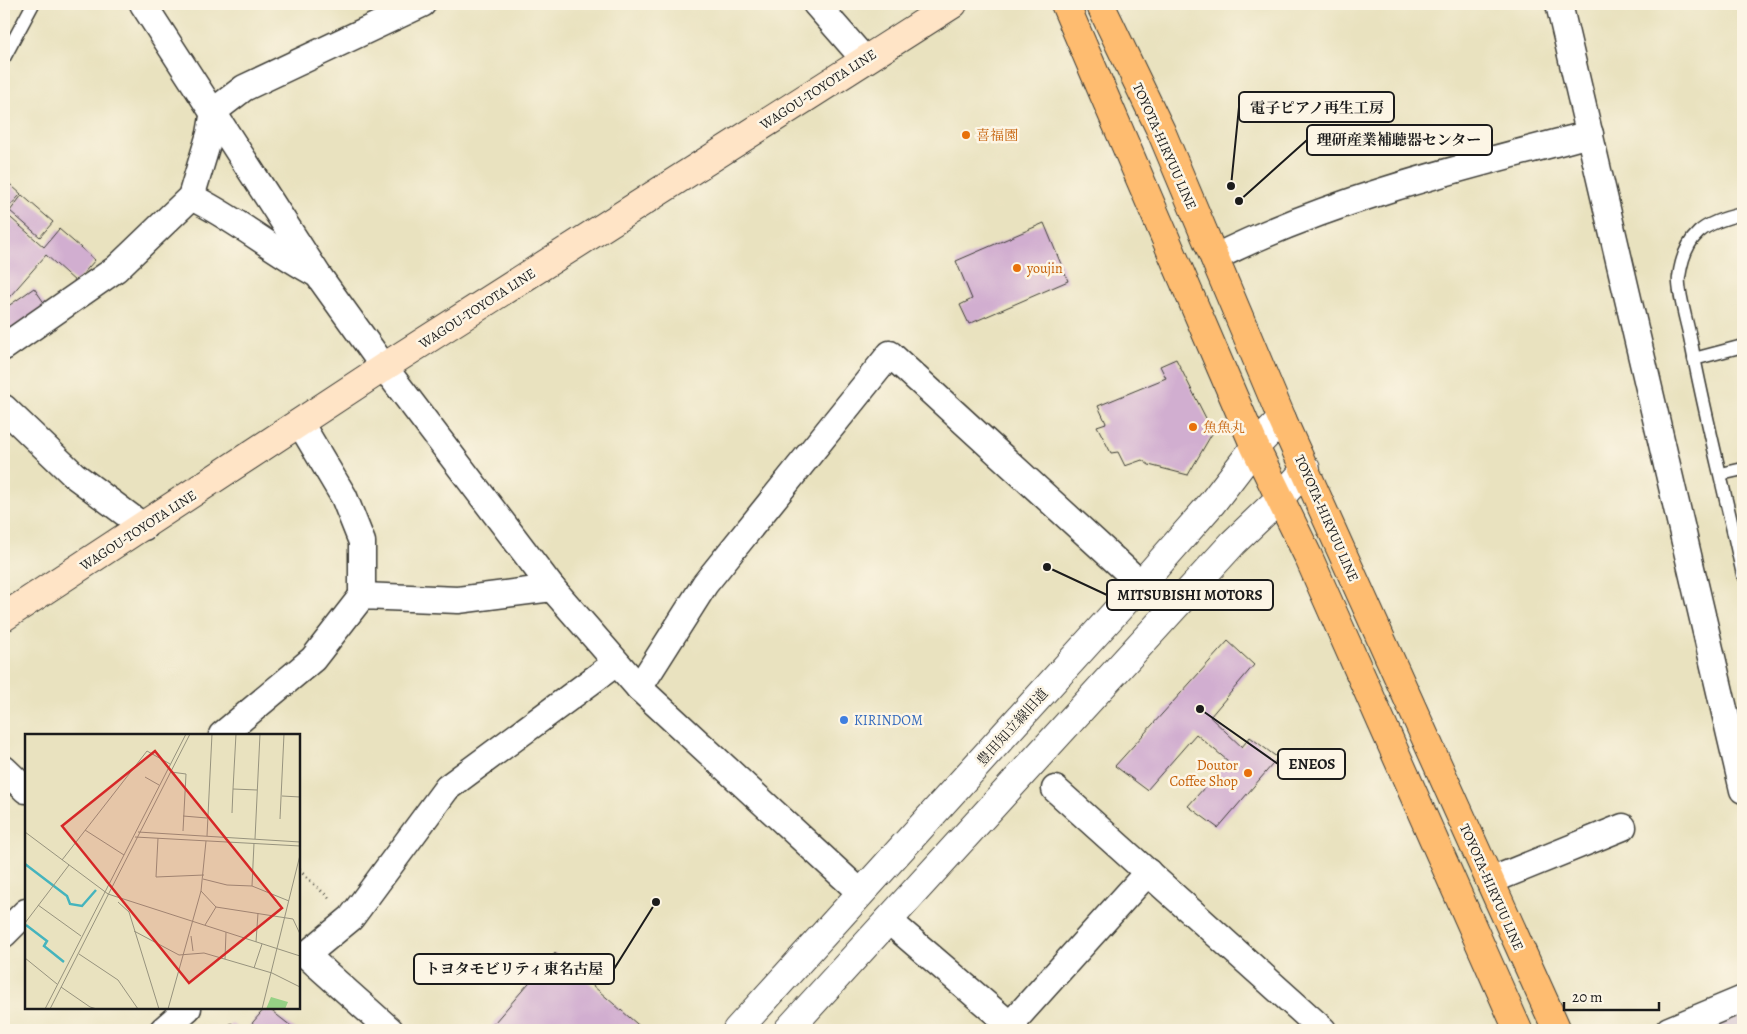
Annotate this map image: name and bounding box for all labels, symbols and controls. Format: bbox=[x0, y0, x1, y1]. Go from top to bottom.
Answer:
street label: WAGOU-TOYOTA LINE bbox=[756, 45, 880, 135]
street label: TOYOTA-HIRYUU LINE bbox=[1128, 80, 1201, 213]
callout: 電子ピアノ再生工房 bbox=[1239, 92, 1394, 122]
text: 電子ピアノ再生工房 bbox=[1250, 98, 1384, 118]
callout: 理研産業補聴器センター bbox=[1307, 125, 1492, 155]
place label: 喜福園 bbox=[976, 126, 1018, 145]
marker: 喜福園 bbox=[960, 129, 972, 141]
text: 理研産業補聴器センター bbox=[1317, 130, 1481, 150]
place label: youjin bbox=[1026, 259, 1063, 278]
marker: youjin bbox=[1011, 262, 1023, 274]
street label: WAGOU-TOYOTA LINE bbox=[415, 264, 539, 354]
place label: 魚魚丸 bbox=[1203, 418, 1245, 437]
marker: 魚魚丸 bbox=[1187, 421, 1199, 433]
street label: TOYOTA-HIRYUU LINE bbox=[1290, 452, 1363, 585]
street label: WAGOU-TOYOTA LINE bbox=[76, 486, 200, 576]
callout: MITSUBISHI MOTORS bbox=[1107, 580, 1273, 610]
text: MITSUBISHI MOTORS bbox=[1117, 585, 1263, 605]
street label: 豊田知立線旧道 bbox=[973, 685, 1052, 770]
place label: KIRINDOM bbox=[854, 711, 923, 730]
marker: KIRINDOM bbox=[838, 714, 850, 726]
inset map bbox=[25, 734, 300, 1009]
callout: ENEOS bbox=[1278, 749, 1345, 779]
text: ENEOS bbox=[1289, 754, 1335, 774]
place label: Doutor Coffee Shop bbox=[1170, 756, 1239, 791]
marker: Doutor Coffee Shop bbox=[1242, 767, 1254, 779]
street label: TOYOTA-HIRYUU LINE bbox=[1455, 821, 1528, 954]
callout: トヨタモビリティ東名古屋 bbox=[414, 954, 614, 984]
text: トヨタモビリティ東名古屋 bbox=[425, 959, 603, 979]
scale bar bbox=[1564, 979, 1660, 1011]
text: 20 m bbox=[1572, 987, 1603, 1007]

